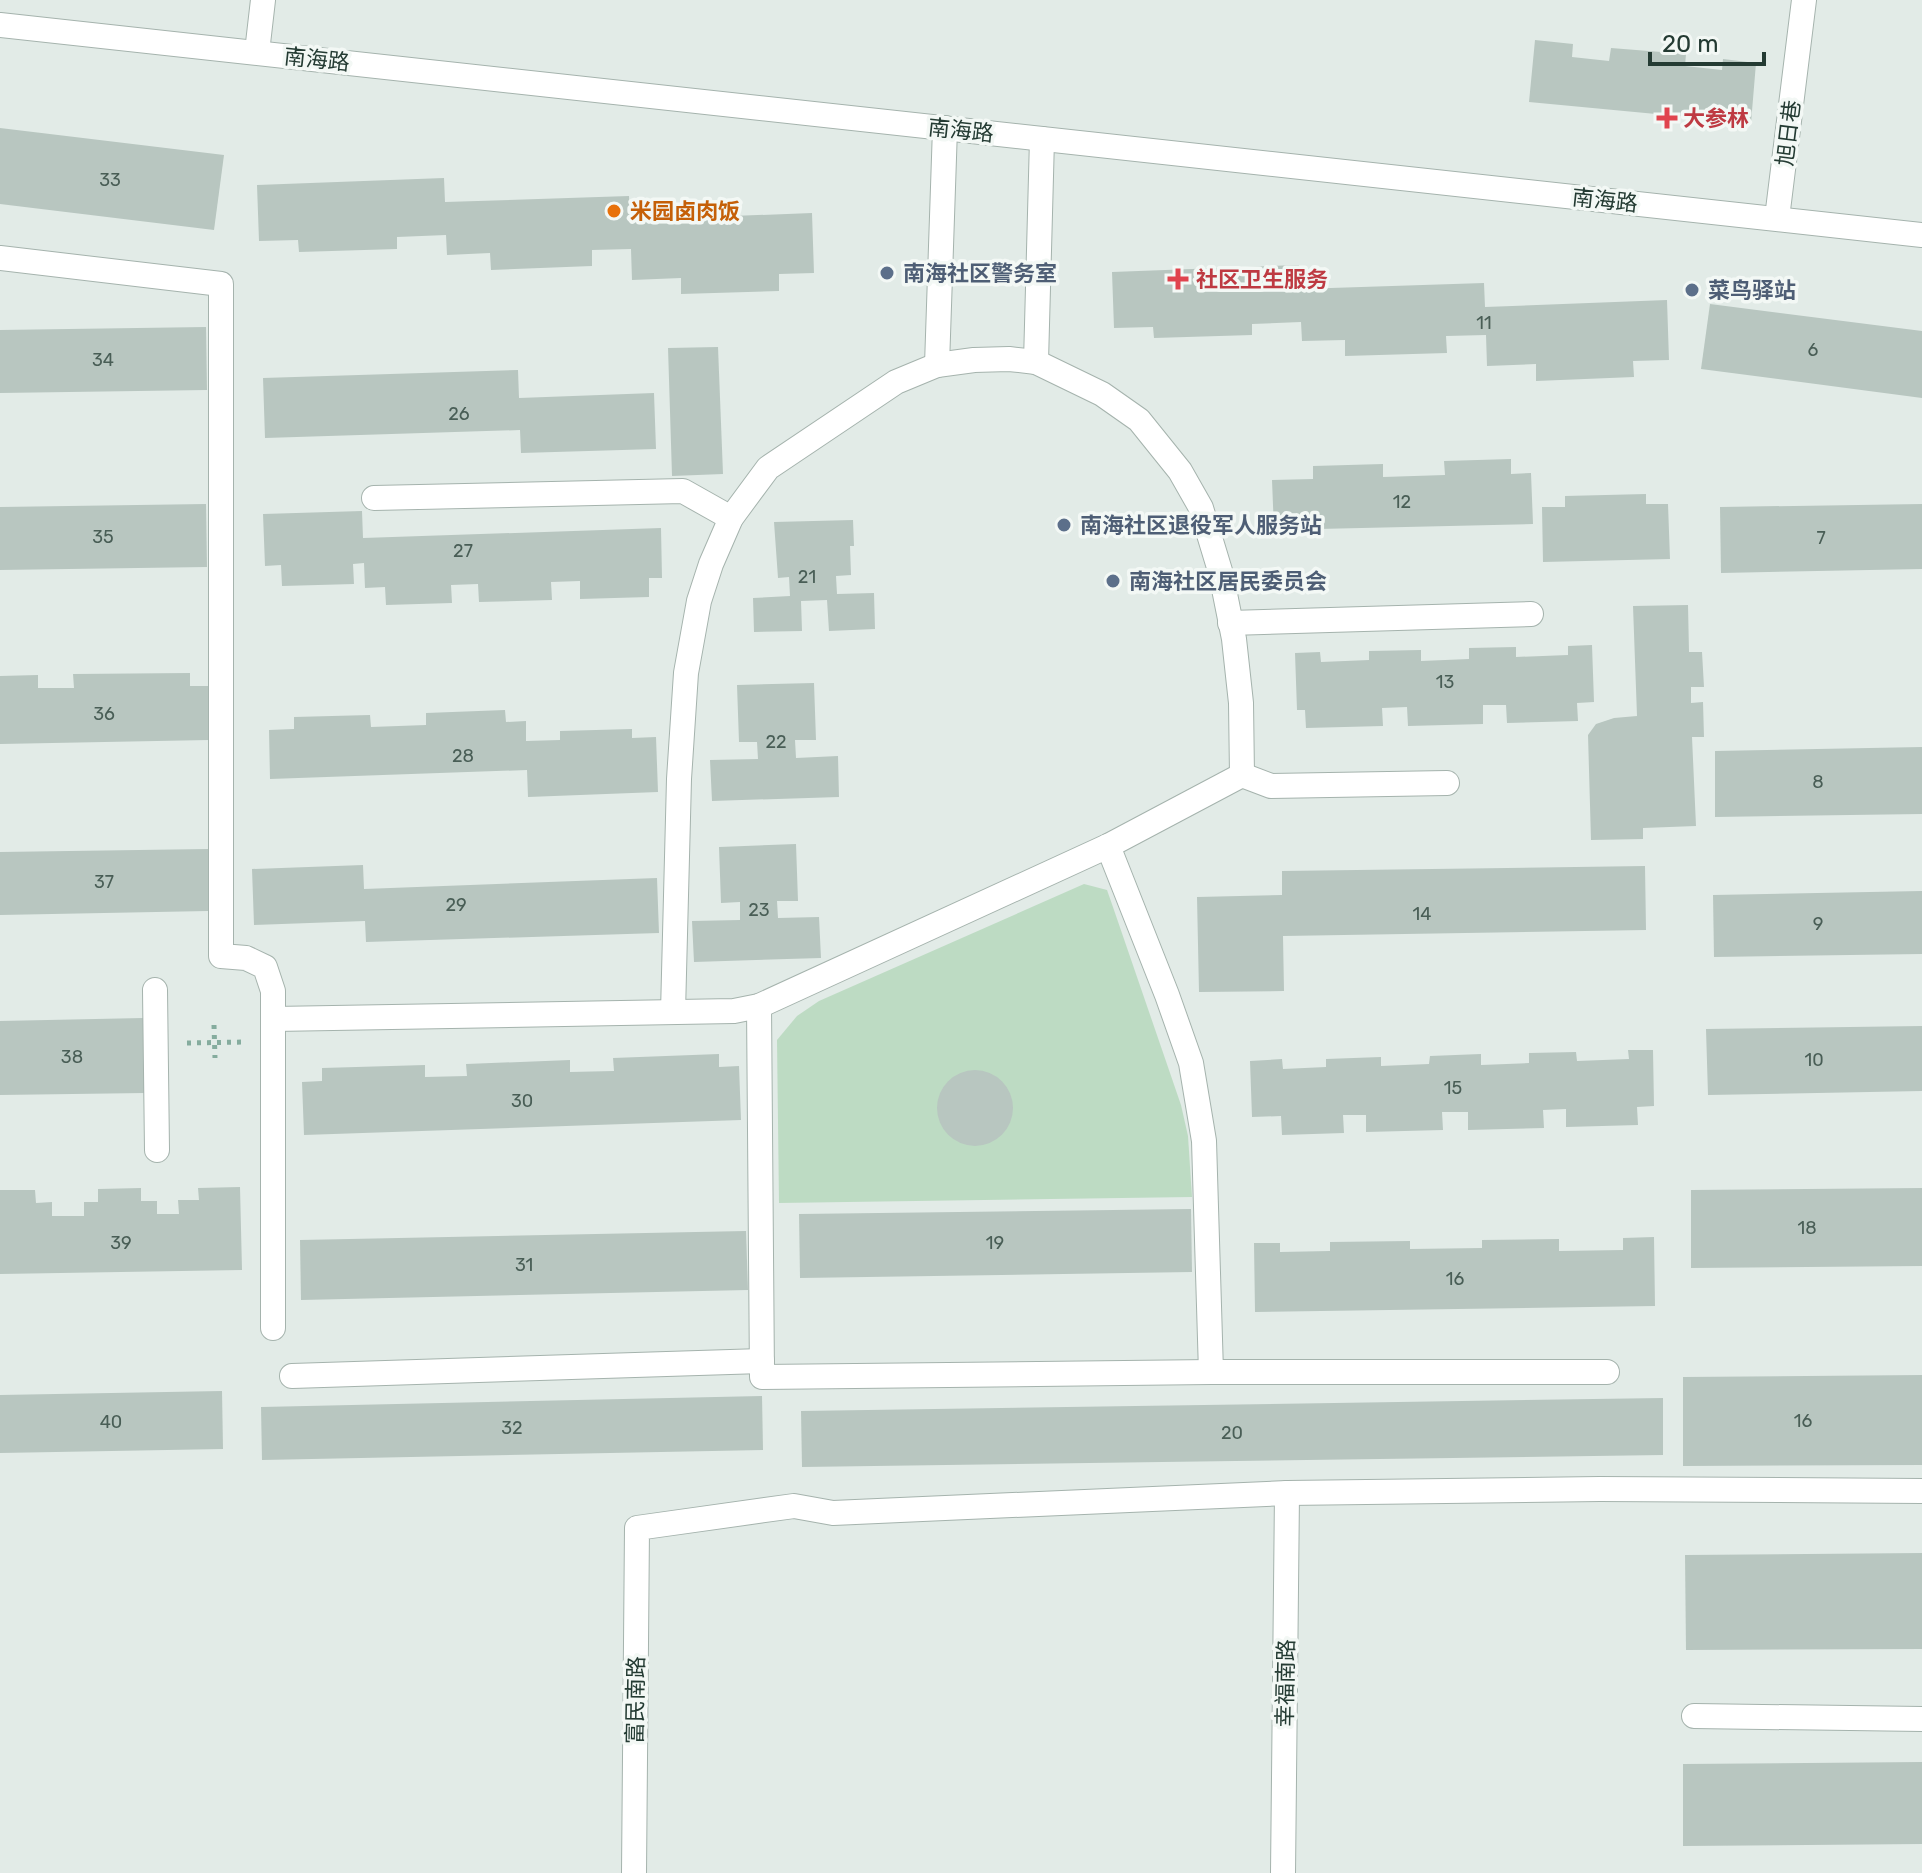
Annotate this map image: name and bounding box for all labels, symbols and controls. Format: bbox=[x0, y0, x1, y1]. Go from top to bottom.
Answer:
scale bar bbox=[1650, 16, 1764, 66]
text: 20 m bbox=[1662, 30, 1719, 58]
street label: 南海路 bbox=[283, 43, 351, 76]
street label: 旭日巷 bbox=[1771, 99, 1806, 167]
place label: 大参林 bbox=[1683, 105, 1749, 132]
marker: 大参林 bbox=[1658, 109, 1676, 127]
street label: 南海路 bbox=[927, 114, 995, 147]
house number: 33 bbox=[99, 169, 121, 191]
street label: 南海路 bbox=[1571, 184, 1639, 217]
place label: 米园卤肉饭 bbox=[630, 198, 740, 225]
marker: 米园卤肉饭 bbox=[605, 202, 623, 220]
place label: 南海社区警务室 bbox=[903, 260, 1057, 287]
marker: 南海社区警务室 bbox=[878, 264, 896, 282]
place label: 社区卫生服务 bbox=[1196, 266, 1328, 293]
marker: 社区卫生服务 bbox=[1167, 268, 1189, 290]
place label: 菜鸟驿站 bbox=[1708, 277, 1796, 304]
marker: 菜鸟驿站 bbox=[1683, 281, 1701, 299]
house number: 11 bbox=[1476, 312, 1492, 334]
house number: 6 bbox=[1808, 339, 1819, 361]
house number: 34 bbox=[92, 349, 114, 371]
house number: 26 bbox=[448, 403, 470, 425]
house number: 12 bbox=[1393, 491, 1411, 513]
place label: 南海社区退役军人服务站 bbox=[1080, 512, 1322, 539]
marker: 南海社区退役军人服务站 bbox=[1055, 516, 1073, 534]
house number: 35 bbox=[92, 526, 114, 548]
house number: 7 bbox=[1816, 527, 1826, 549]
house number: 27 bbox=[453, 540, 473, 562]
house number: 21 bbox=[798, 566, 816, 588]
place label: 南海社区居民委员会 bbox=[1129, 568, 1327, 595]
marker: 南海社区居民委员会 bbox=[1104, 572, 1122, 590]
house number: 13 bbox=[1436, 671, 1454, 693]
house number: 36 bbox=[93, 703, 115, 725]
house number: 22 bbox=[765, 731, 787, 753]
house number: 28 bbox=[452, 745, 474, 767]
house number: 8 bbox=[1812, 771, 1824, 793]
house number: 37 bbox=[94, 871, 114, 893]
house number: 29 bbox=[445, 894, 467, 916]
house number: 23 bbox=[748, 899, 770, 921]
house number: 14 bbox=[1413, 903, 1431, 925]
house number: 9 bbox=[1813, 913, 1823, 935]
house number: 38 bbox=[61, 1046, 83, 1068]
house number: 10 bbox=[1804, 1049, 1824, 1071]
house number: 15 bbox=[1444, 1077, 1462, 1099]
house number: 30 bbox=[511, 1090, 533, 1112]
house number: 18 bbox=[1797, 1217, 1817, 1239]
house number: 39 bbox=[110, 1232, 132, 1254]
house number: 19 bbox=[986, 1232, 1004, 1254]
house number: 31 bbox=[515, 1254, 533, 1276]
house number: 16 bbox=[1446, 1268, 1464, 1290]
house number: 16 bbox=[1794, 1410, 1812, 1432]
house number: 40 bbox=[100, 1411, 122, 1433]
house number: 32 bbox=[501, 1417, 523, 1439]
house number: 20 bbox=[1221, 1422, 1243, 1444]
street label: 幸福南路 bbox=[1271, 1639, 1300, 1727]
street label: 富民南路 bbox=[621, 1656, 650, 1744]

